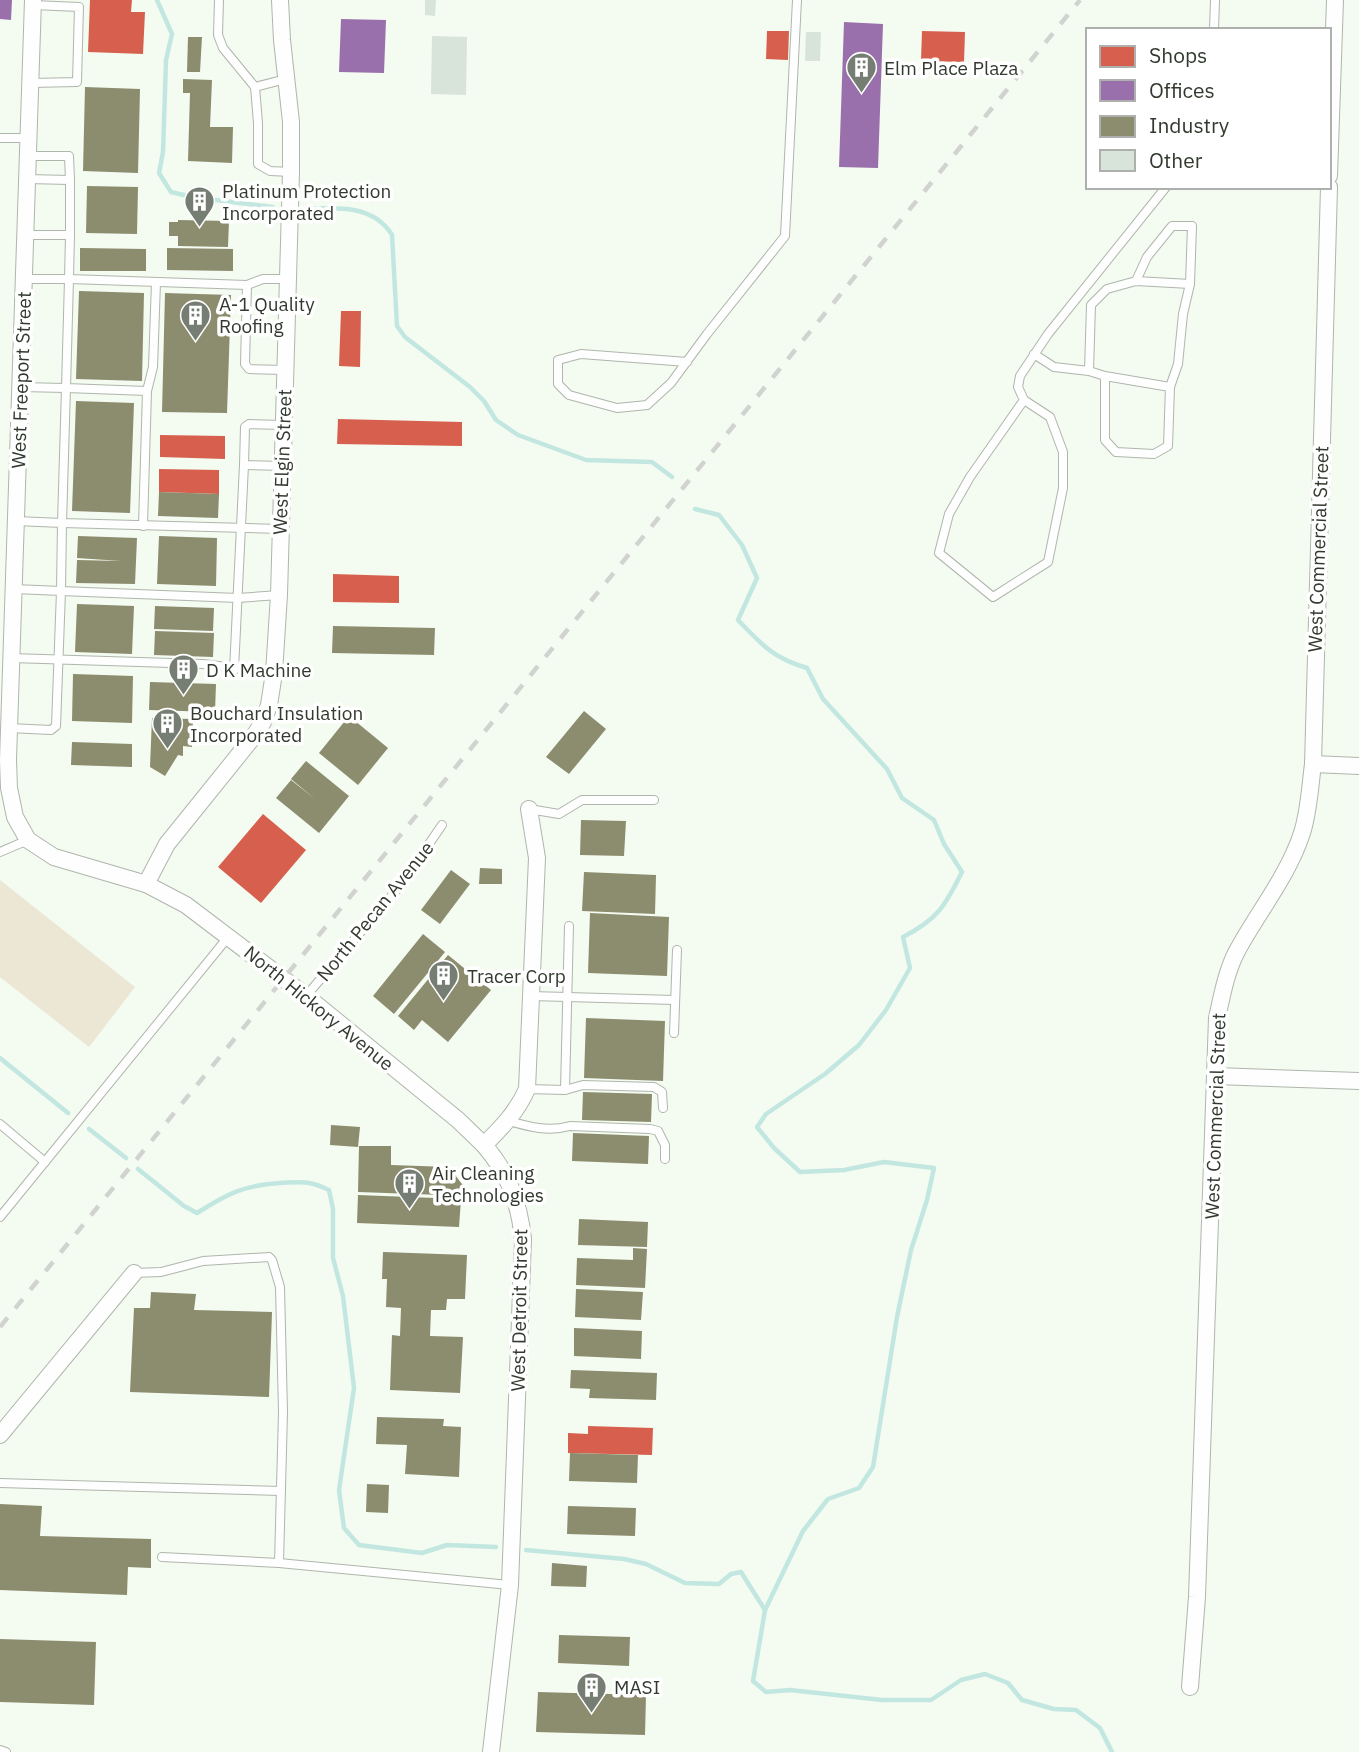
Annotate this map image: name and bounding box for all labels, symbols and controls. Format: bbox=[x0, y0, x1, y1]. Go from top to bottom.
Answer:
legend bbox=[1086, 28, 1331, 189]
text: Shops bbox=[1149, 41, 1207, 69]
building icon: Elm Place Plaza bbox=[844, 51, 878, 95]
place label: Elm Place Plaza bbox=[884, 56, 1018, 80]
text: Offices bbox=[1149, 76, 1215, 104]
text: Industry bbox=[1149, 111, 1230, 139]
text: Other bbox=[1149, 146, 1203, 174]
place label: Platinum Protection Incorporated bbox=[222, 179, 391, 225]
building icon: Platinum Protection Incorporated bbox=[182, 185, 216, 229]
street label: West Freeport Street bbox=[6, 291, 36, 469]
place label: A-1 Quality Roofing bbox=[219, 292, 315, 338]
building icon: A-1 Quality Roofing bbox=[179, 298, 213, 342]
street label: West Elgin Street bbox=[267, 389, 297, 535]
street label: West Commercial Street bbox=[1302, 445, 1334, 653]
building icon: D K Machine bbox=[166, 653, 200, 697]
place label: D K Machine bbox=[206, 658, 312, 682]
place label: Bouchard Insulation Incorporated bbox=[190, 701, 363, 747]
building icon: Bouchard Insulation Incorporated bbox=[150, 707, 184, 751]
street label: North Pecan Avenue bbox=[311, 836, 439, 986]
street label: North Hickory Avenue bbox=[239, 940, 399, 1076]
building icon: Tracer Corp bbox=[427, 959, 461, 1003]
place label: Tracer Corp bbox=[467, 964, 566, 988]
street label: West Commercial Street bbox=[1199, 1012, 1231, 1220]
place label: Air Cleaning Technologies bbox=[432, 1161, 544, 1207]
building icon: Air Cleaning Technologies bbox=[392, 1167, 426, 1211]
street label: West Detroit Street bbox=[506, 1228, 532, 1392]
building icon: MASI bbox=[574, 1670, 608, 1714]
place label: MASI bbox=[614, 1675, 660, 1699]

